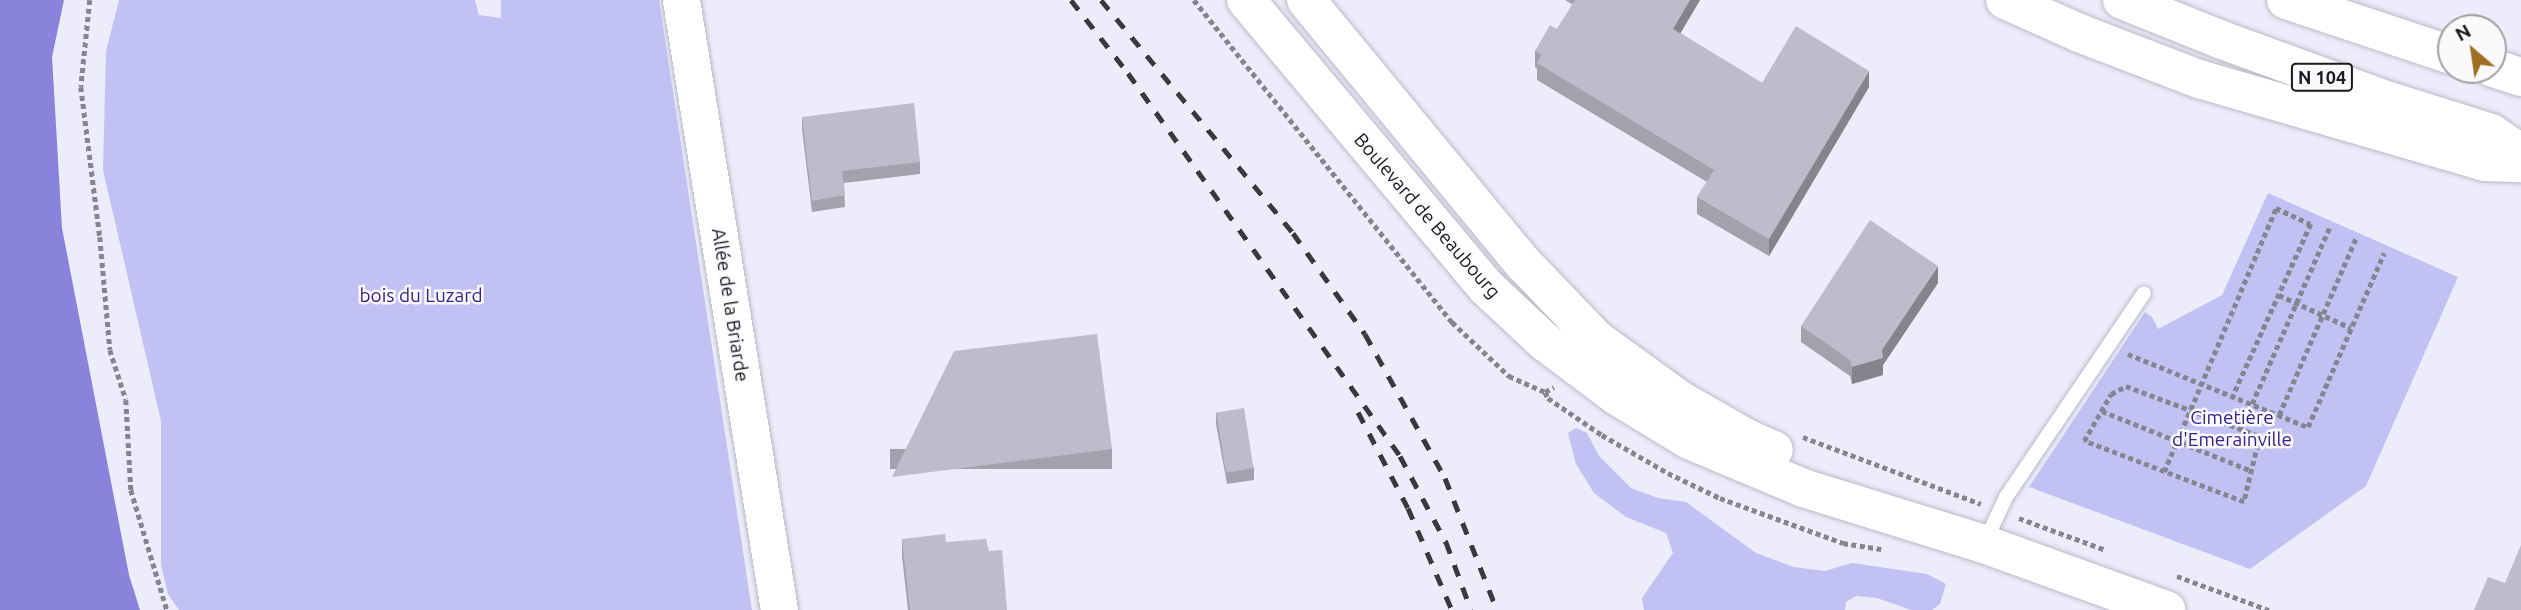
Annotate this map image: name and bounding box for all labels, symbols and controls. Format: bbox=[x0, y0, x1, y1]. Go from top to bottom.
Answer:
north arrow bbox=[2437, 14, 2507, 84]
text: N bbox=[2451, 19, 2474, 45]
road number: N 104 bbox=[2290, 62, 2354, 92]
street label: Boulevard de Beaubourg bbox=[1349, 129, 1505, 303]
street label: Allée de la Briarde bbox=[707, 227, 753, 383]
park label: bois du Luzard bbox=[359, 285, 483, 307]
park label: Cimetière d'Emerainville bbox=[2172, 407, 2292, 451]

